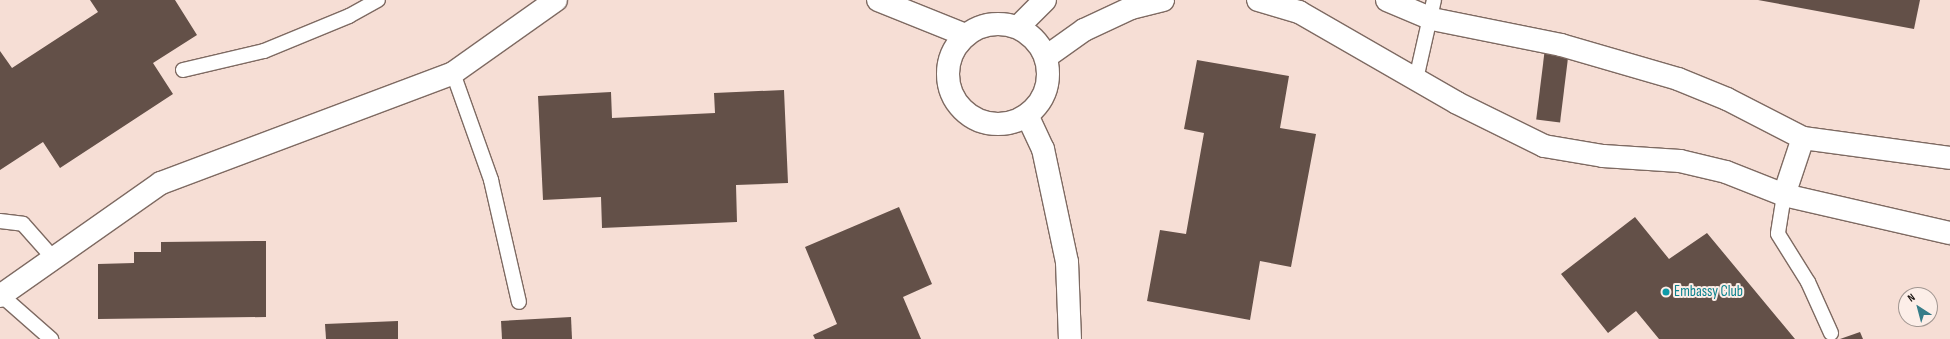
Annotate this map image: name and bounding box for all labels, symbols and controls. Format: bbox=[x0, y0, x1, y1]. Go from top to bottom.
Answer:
place label: Embassy Club bbox=[1674, 283, 1743, 301]
marker: Embassy Club bbox=[1661, 287, 1671, 297]
north arrow bbox=[1898, 287, 1938, 327]
text: N bbox=[1905, 291, 1917, 305]

